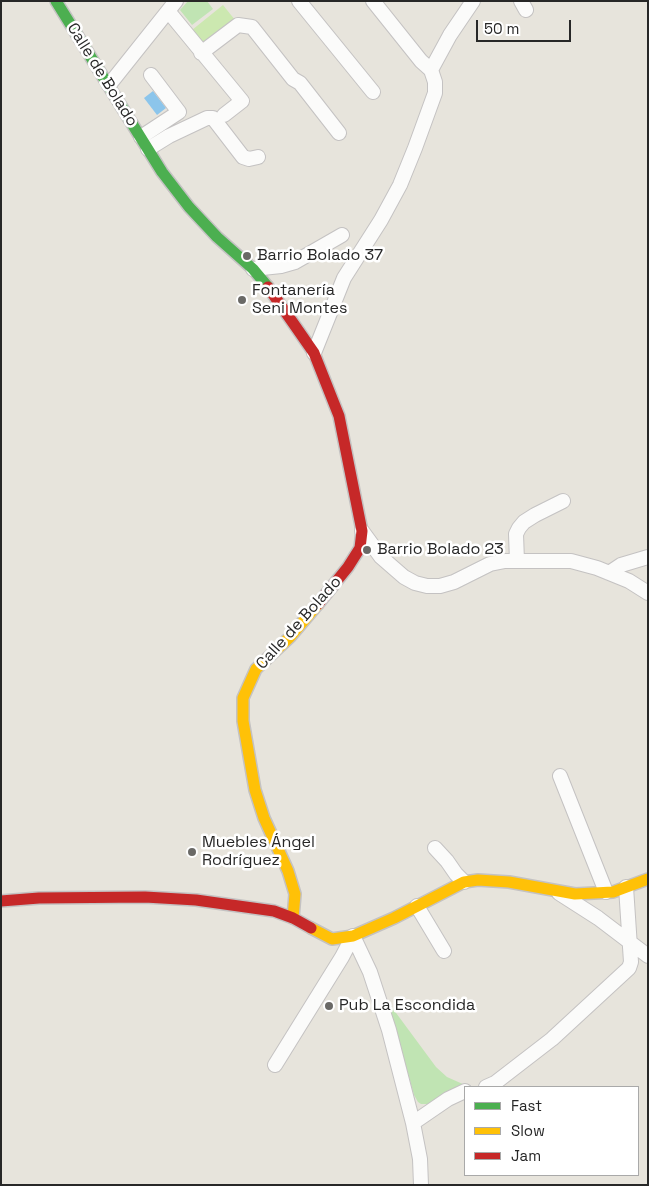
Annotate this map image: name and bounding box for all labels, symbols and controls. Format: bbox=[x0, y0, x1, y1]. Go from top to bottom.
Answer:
scale bar bbox=[479, 10, 574, 42]
text: 50 m bbox=[484, 19, 519, 38]
street label: Calle de Bolado bbox=[63, 20, 141, 130]
place label: Barrio Bolado 37 bbox=[257, 246, 383, 266]
marker: Barrio Bolado 37 bbox=[241, 250, 253, 262]
place label: Fontanería Seni Montes bbox=[252, 281, 347, 319]
marker: Fontanería Seni Montes bbox=[236, 294, 248, 306]
place label: Barrio Bolado 23 bbox=[377, 540, 504, 560]
marker: Barrio Bolado 23 bbox=[361, 544, 373, 556]
street label: Calle de Bolado bbox=[252, 573, 346, 673]
place label: Muebles Ángel Rodríguez bbox=[202, 833, 315, 871]
marker: Muebles Ángel Rodríguez bbox=[186, 846, 198, 858]
place label: Pub La Escondida bbox=[339, 996, 475, 1016]
marker: Pub La Escondida bbox=[323, 1000, 335, 1012]
legend bbox=[464, 1086, 639, 1176]
text: Fast bbox=[511, 1096, 542, 1115]
text: Slow bbox=[511, 1121, 545, 1140]
text: Jam bbox=[511, 1146, 541, 1165]

